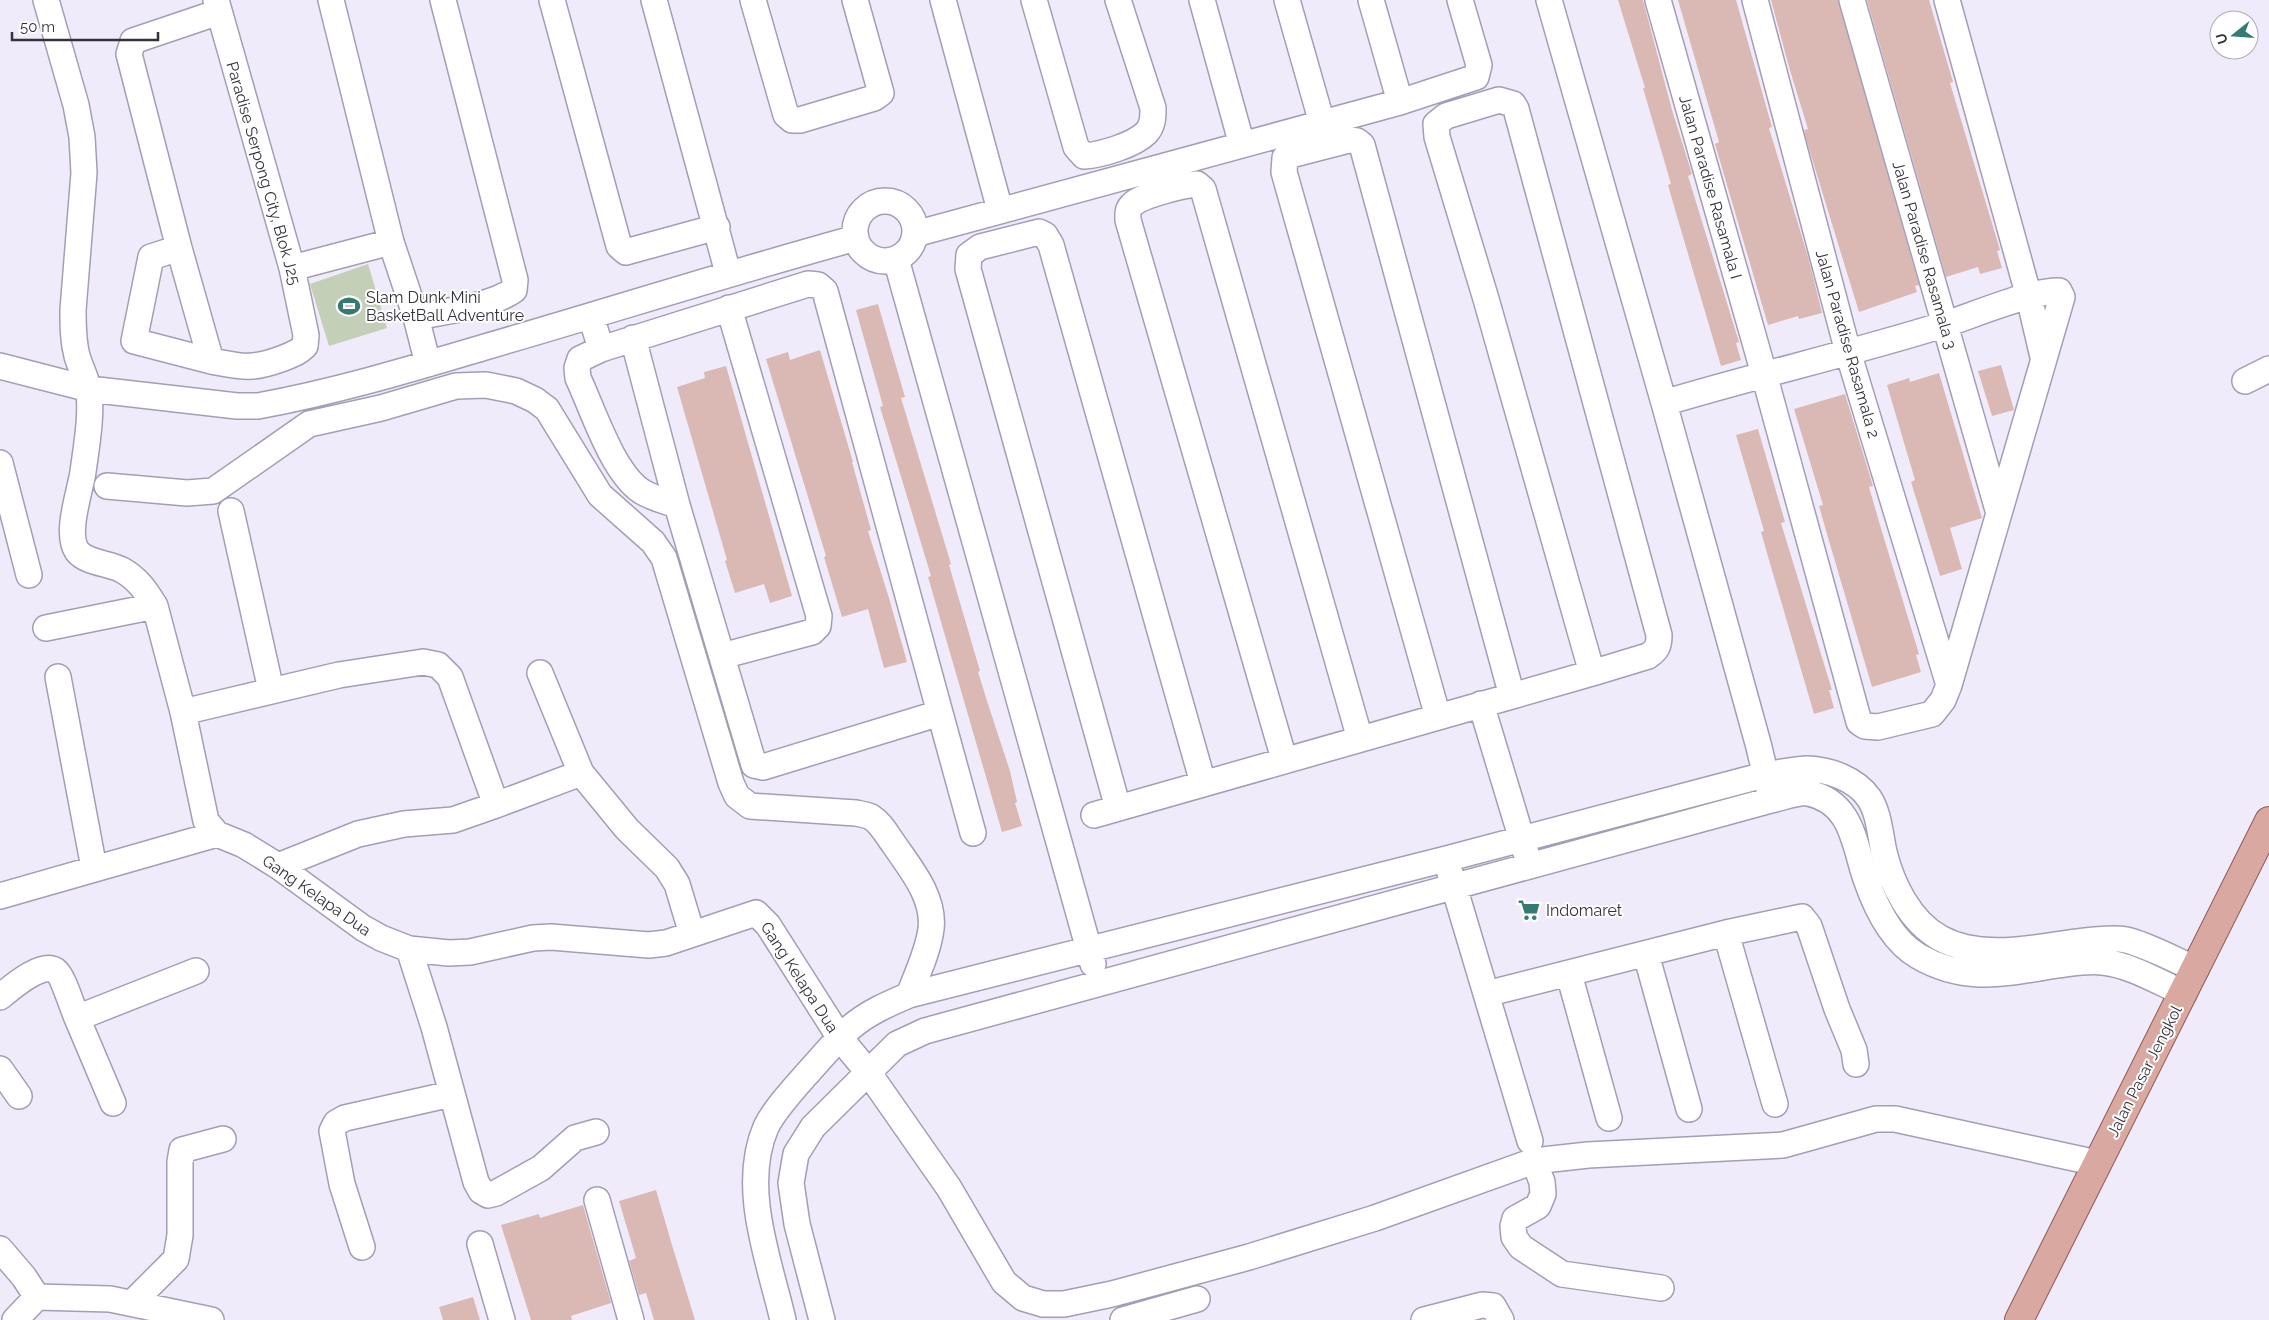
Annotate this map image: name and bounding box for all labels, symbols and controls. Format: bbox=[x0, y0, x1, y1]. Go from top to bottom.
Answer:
scale bar bbox=[12, 10, 159, 42]
north arrow bbox=[2209, 10, 2259, 60]
text: 50 m bbox=[20, 18, 55, 36]
text: U bbox=[2212, 31, 2231, 46]
street label: Paradise Serpong City, Blok J25 bbox=[223, 59, 305, 287]
street label: Jalan Paradise Rasamala I bbox=[1675, 93, 1746, 281]
street label: Jalan Paradise Rasamala 3 bbox=[1889, 159, 1961, 351]
street label: Jalan Paradise Rasamala 2 bbox=[1812, 248, 1883, 440]
place label: Slam Dunk Mini BasketBall Adventure bbox=[366, 288, 524, 325]
sports icon: Slam Dunk Mini BasketBall Adventure bbox=[336, 293, 362, 319]
street label: Gang Kelapa Dua bbox=[259, 851, 375, 940]
supermarket icon: Indomaret bbox=[1516, 897, 1542, 923]
place label: Indomaret bbox=[1546, 901, 1623, 920]
street label: Gang Kelapa Dua bbox=[757, 918, 842, 1036]
street label: Jalan Pasar Jengkol bbox=[2103, 1002, 2186, 1140]

